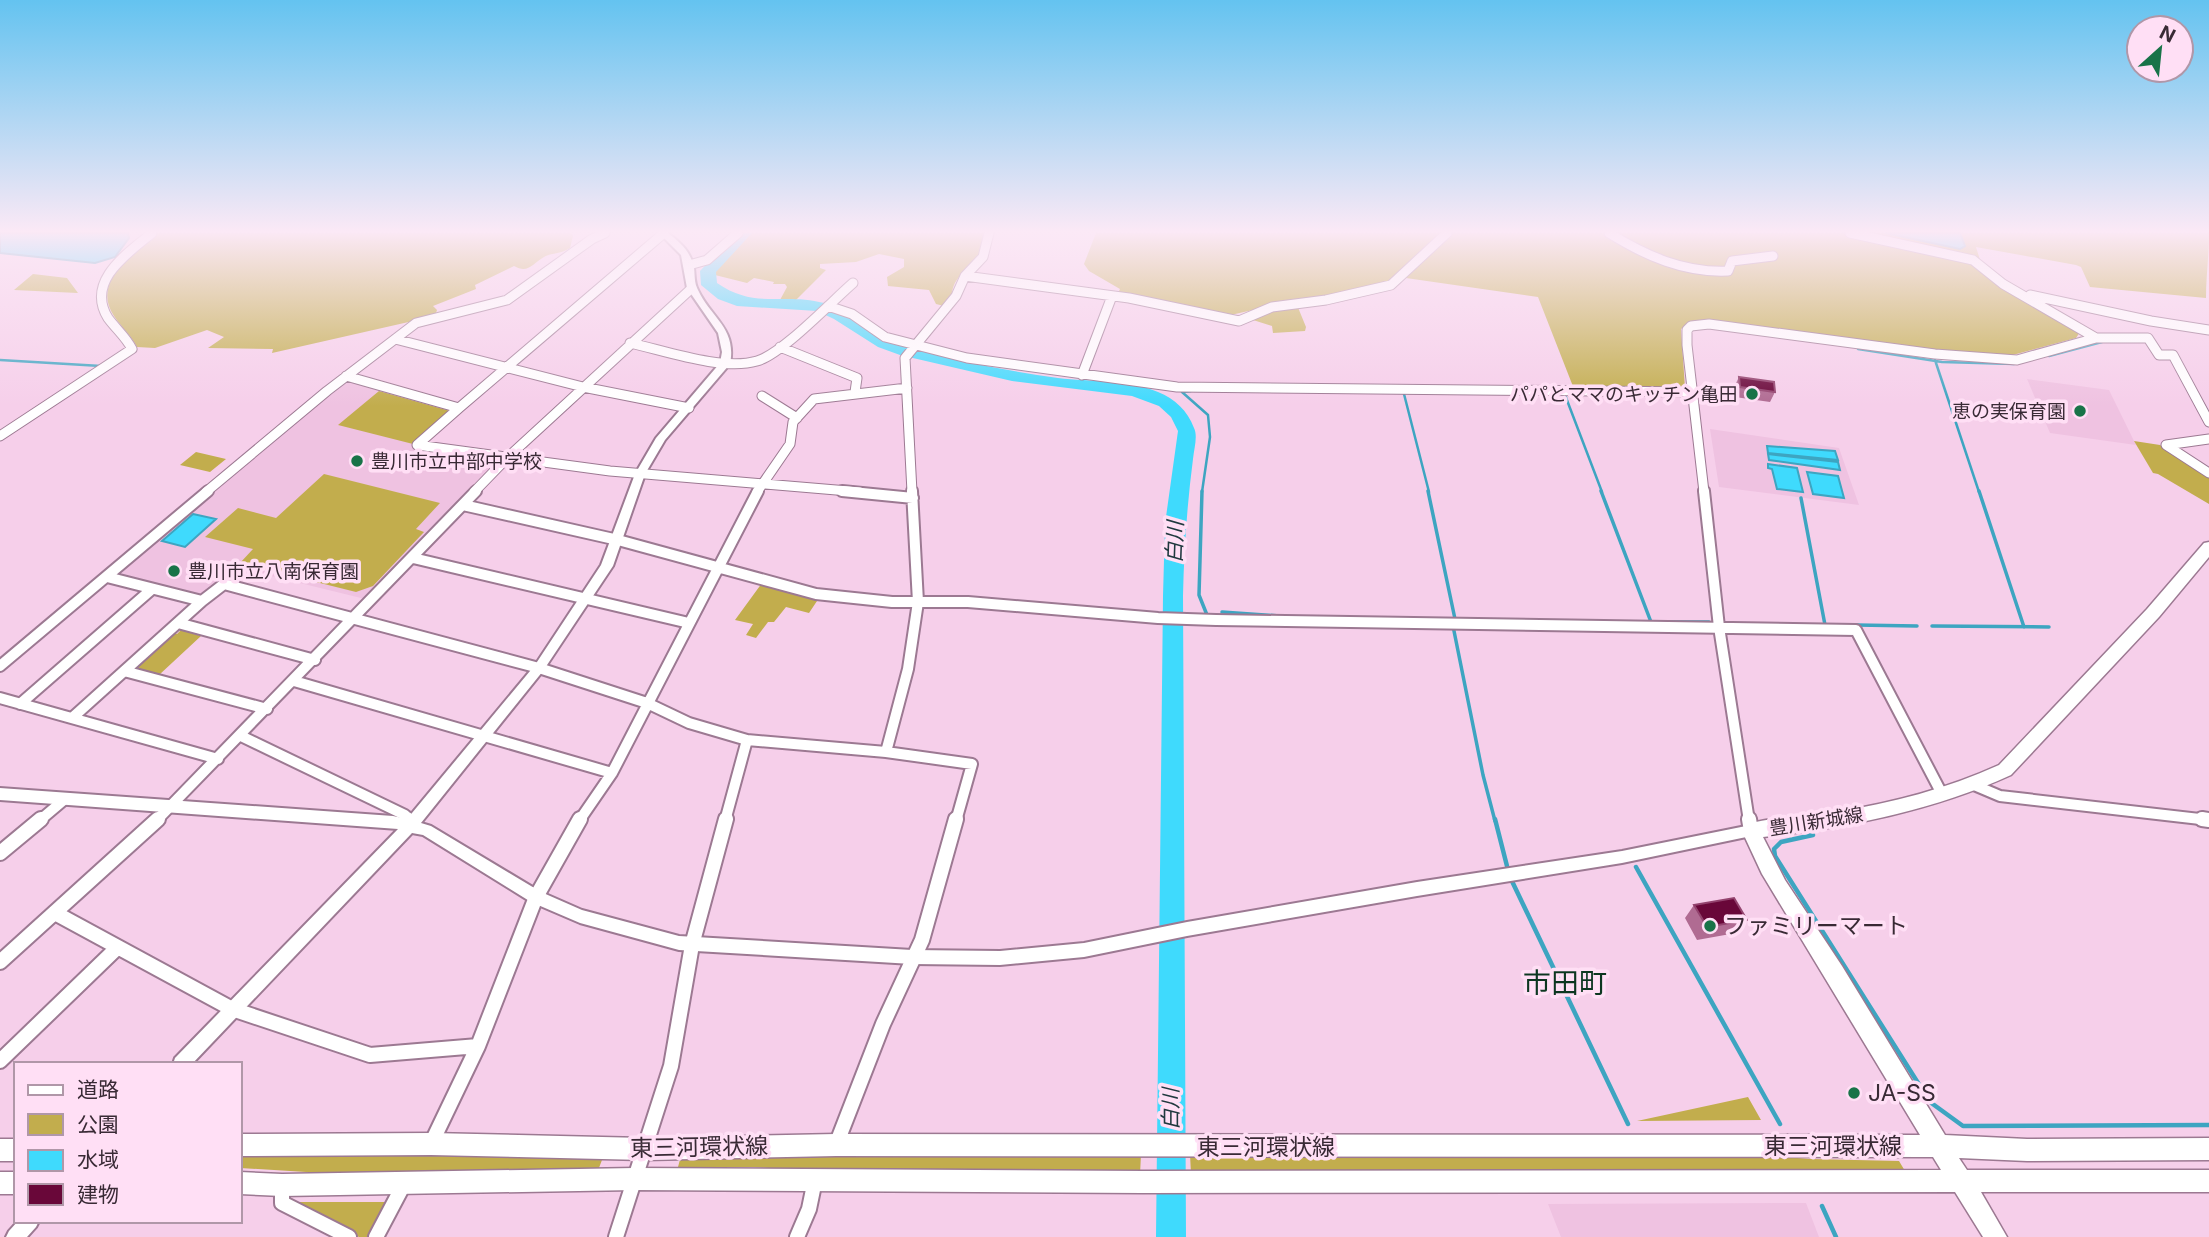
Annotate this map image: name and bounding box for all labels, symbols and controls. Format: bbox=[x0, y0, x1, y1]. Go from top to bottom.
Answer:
north arrow bbox=[2125, 14, 2195, 84]
text: N bbox=[2156, 21, 2179, 48]
place label: パパとママのキッチン亀田 bbox=[1510, 383, 1738, 406]
marker: パパとママのキッチン亀田 bbox=[1744, 386, 1760, 402]
place label: 恵の実保育園 bbox=[1952, 400, 2066, 423]
marker: 恵の実保育園 bbox=[2072, 403, 2088, 419]
place label: 豊川市立中部中学校 bbox=[371, 450, 542, 473]
marker: 豊川市立中部中学校 bbox=[349, 453, 365, 469]
water label: 白川 bbox=[1161, 519, 1188, 563]
place label: 豊川市立八南保育園 bbox=[188, 560, 359, 583]
marker: 豊川市立八南保育園 bbox=[166, 563, 182, 579]
street label: 豊川新城線 bbox=[1767, 803, 1865, 840]
place label: ファミリーマート bbox=[1724, 912, 1908, 940]
marker: ファミリーマート bbox=[1702, 918, 1718, 934]
district label: 市田町 bbox=[1523, 966, 1607, 1000]
legend bbox=[14, 1062, 242, 1223]
text: 道路 bbox=[77, 1077, 119, 1102]
place label: JA-SS bbox=[1868, 1079, 1936, 1107]
marker: JA-SS bbox=[1846, 1085, 1862, 1101]
water label: 白川 bbox=[1158, 1086, 1183, 1130]
text: 公園 bbox=[77, 1112, 119, 1137]
street label: 東三河環状線 bbox=[630, 1132, 768, 1162]
street label: 東三河環状線 bbox=[1764, 1132, 1902, 1160]
street label: 東三河環状線 bbox=[1197, 1133, 1335, 1161]
text: 水域 bbox=[77, 1147, 119, 1172]
text: 建物 bbox=[77, 1182, 119, 1207]

